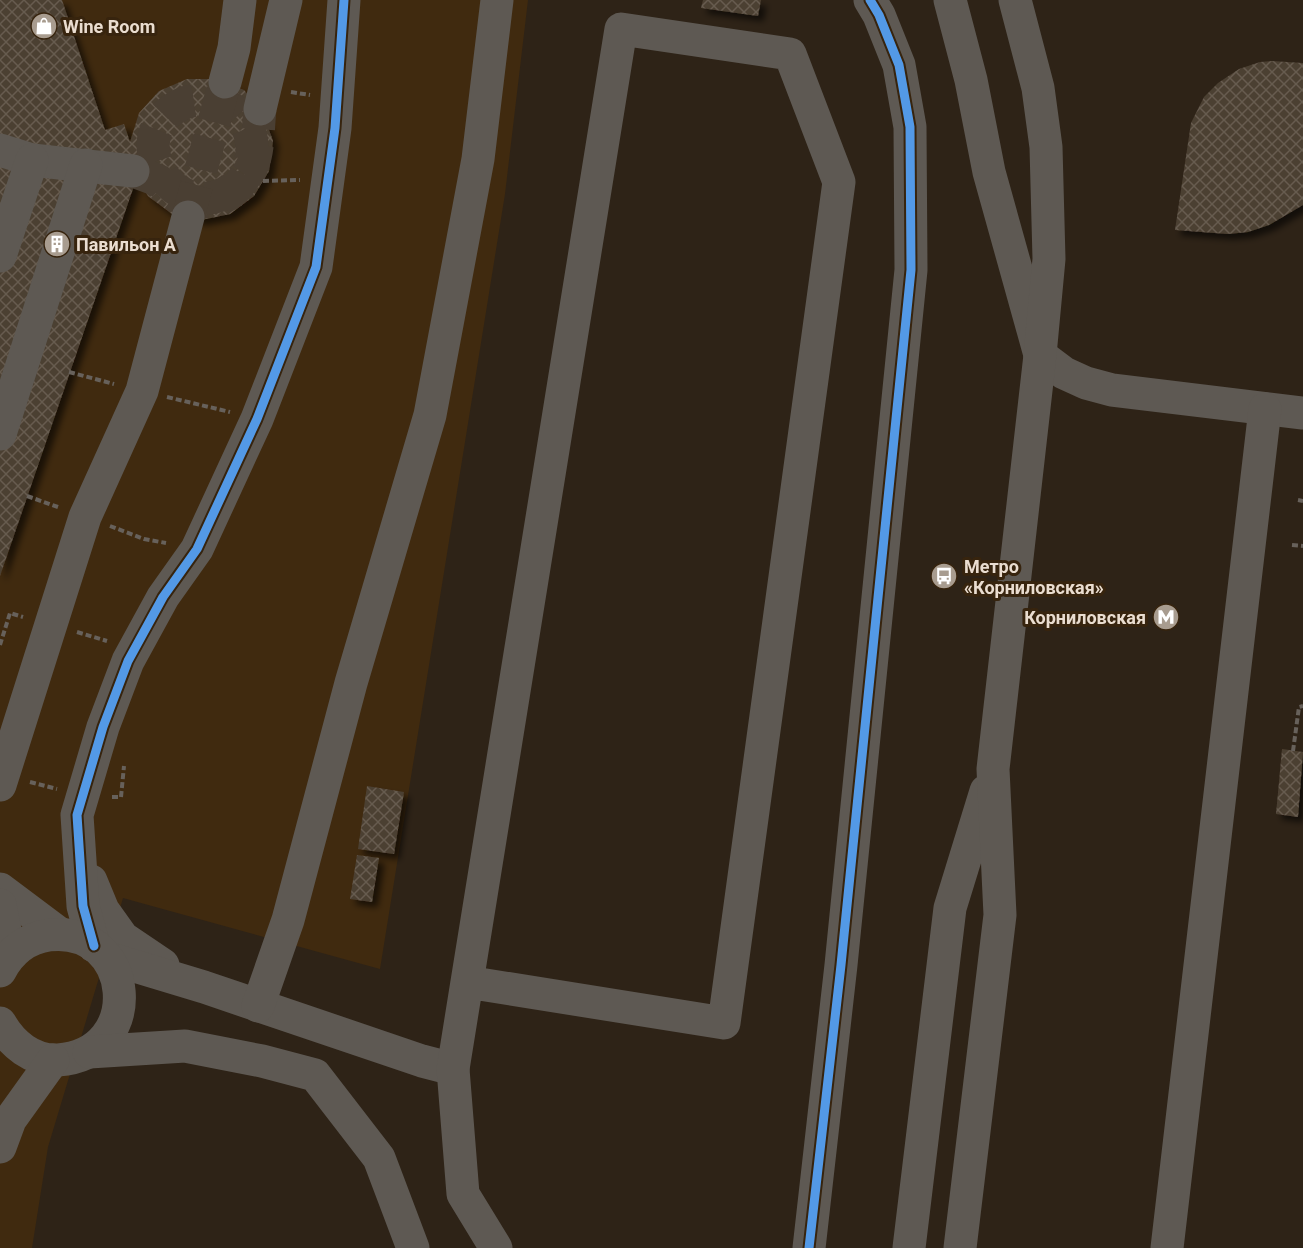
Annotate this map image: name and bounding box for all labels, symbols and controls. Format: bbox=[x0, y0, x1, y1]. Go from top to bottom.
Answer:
shop icon: Wine Room bbox=[29, 11, 59, 41]
place label: Wine Room bbox=[63, 16, 155, 37]
building icon: Павильон А bbox=[42, 229, 72, 259]
place label: Павильон А bbox=[76, 234, 177, 255]
place label: Метро «Корниловская» bbox=[964, 556, 1104, 598]
bus stop icon: Метро «Корниловская» bbox=[929, 561, 959, 591]
metro station icon: Корниловская bbox=[1151, 602, 1181, 632]
place label: Корниловская bbox=[1024, 607, 1146, 628]

